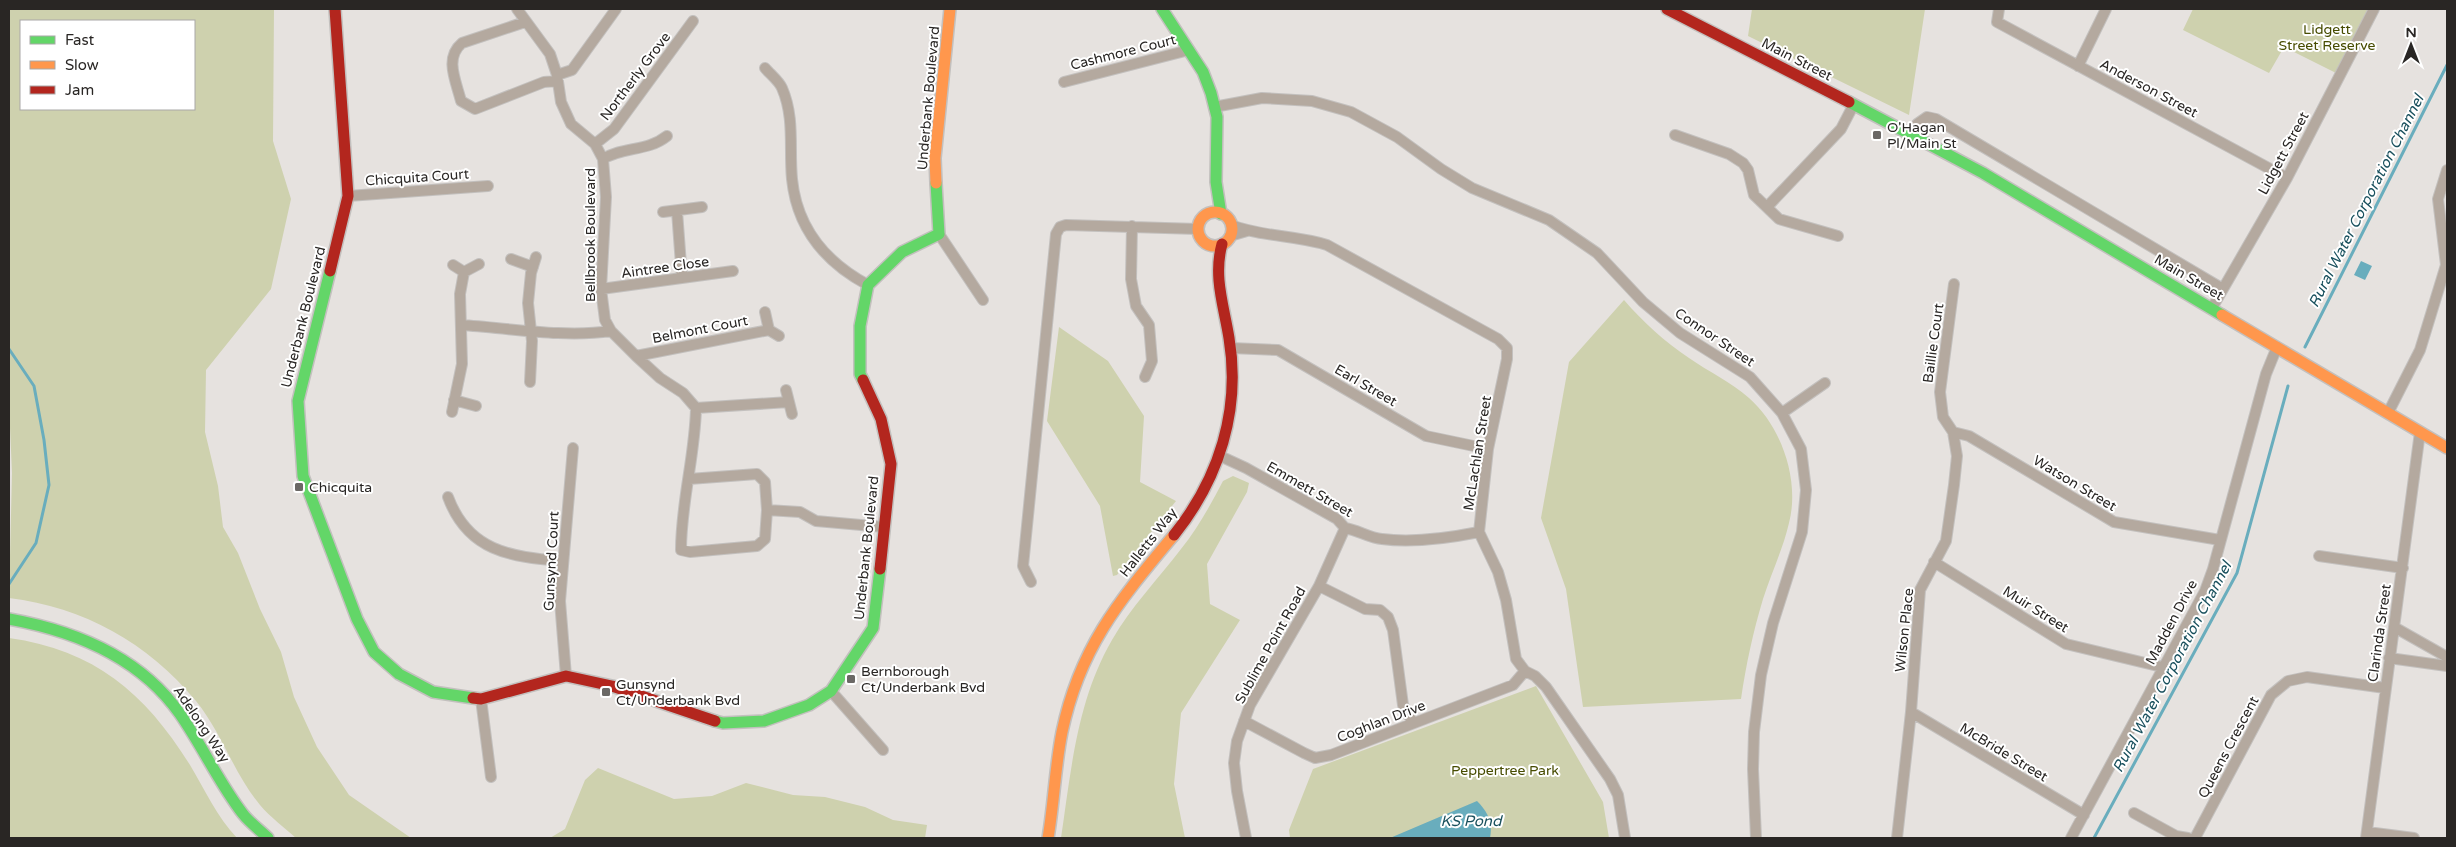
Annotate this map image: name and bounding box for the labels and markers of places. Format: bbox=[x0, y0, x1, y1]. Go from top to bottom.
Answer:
place label: O'Hagan Pl/Main St bbox=[1887, 119, 1957, 152]
marker: O'Hagan Pl/Main St bbox=[1871, 129, 1883, 141]
place label: Chicquita bbox=[309, 479, 372, 496]
marker: Chicquita bbox=[293, 481, 305, 493]
place label: Bernborough Ct/Underbank Bvd bbox=[861, 663, 985, 696]
marker: Bernborough Ct/Underbank Bvd bbox=[845, 673, 857, 685]
place label: Gunsynd Ct/Underbank Bvd bbox=[616, 676, 740, 709]
marker: Gunsynd Ct/Underbank Bvd bbox=[600, 686, 612, 698]

